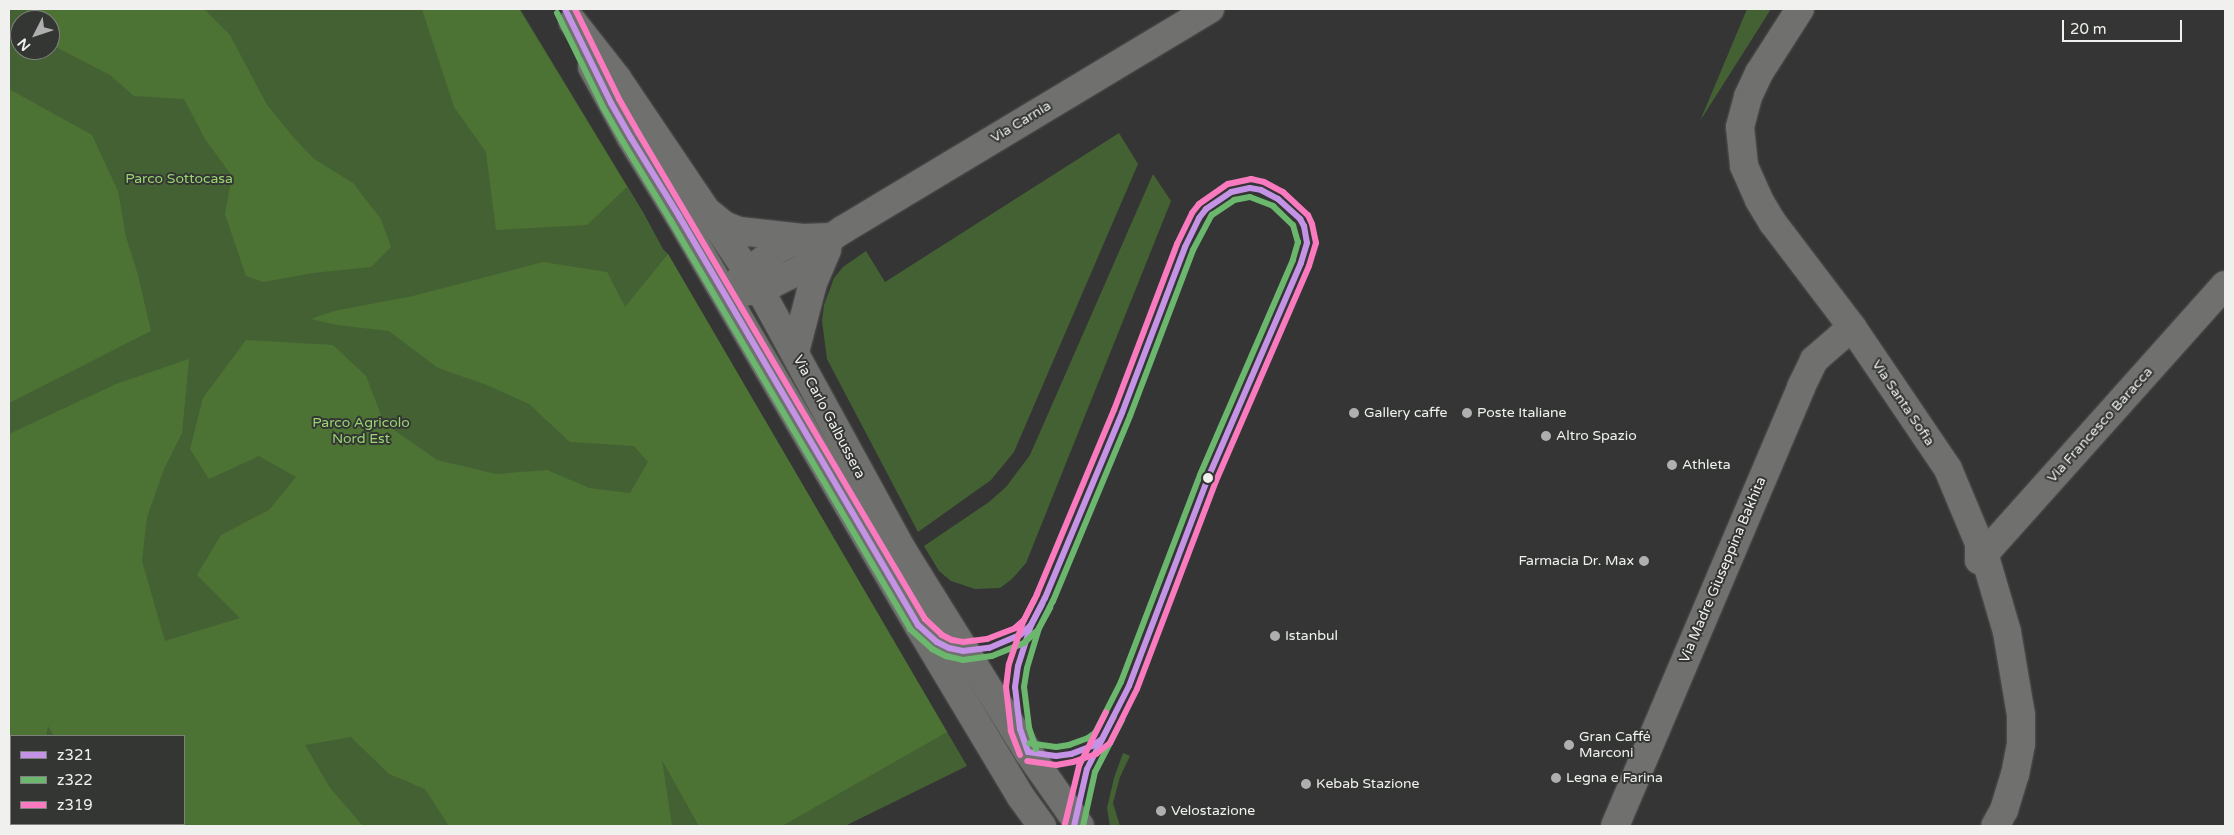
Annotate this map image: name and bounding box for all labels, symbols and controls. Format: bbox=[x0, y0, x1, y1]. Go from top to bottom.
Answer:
north arrow bbox=[10, 10, 60, 60]
scale bar bbox=[2064, 10, 2184, 42]
text: 20 m bbox=[2070, 20, 2107, 38]
text: N bbox=[14, 35, 34, 54]
street label: Via Carnia bbox=[988, 97, 1054, 147]
park label: Parco Sottocasa bbox=[125, 171, 233, 187]
street label: Via Carlo Galbussera bbox=[789, 353, 869, 481]
street label: Via Santa Sofia bbox=[1868, 357, 1938, 449]
street label: Via Francesco Baracca bbox=[2044, 364, 2156, 486]
place label: Gallery caffe bbox=[1364, 405, 1447, 421]
place label: Poste Italiane bbox=[1477, 405, 1567, 421]
marker: Gallery caffe bbox=[1348, 407, 1360, 419]
marker: Poste Italiane bbox=[1461, 407, 1473, 419]
park label: Parco Agricolo Nord Est bbox=[312, 415, 410, 448]
place label: Altro Spazio bbox=[1556, 428, 1637, 444]
marker: Altro Spazio bbox=[1540, 430, 1552, 442]
place label: Athleta bbox=[1682, 457, 1731, 473]
marker: Athleta bbox=[1666, 459, 1678, 471]
unlabelled marker bbox=[1203, 473, 1213, 483]
street label: Via Madre Giuseppina Bakhita bbox=[1676, 474, 1770, 666]
place label: Farmacia Dr. Max bbox=[1519, 553, 1634, 569]
marker: Farmacia Dr. Max bbox=[1638, 555, 1650, 567]
place label: Istanbul bbox=[1285, 628, 1338, 644]
marker: Istanbul bbox=[1269, 630, 1281, 642]
place label: Gran Caffé Marconi bbox=[1579, 729, 1651, 762]
legend bbox=[10, 735, 185, 825]
marker: Gran Caffé Marconi bbox=[1563, 739, 1575, 751]
text: z321 bbox=[57, 746, 93, 764]
place label: Legna e Farina bbox=[1566, 770, 1663, 786]
text: z322 bbox=[57, 771, 93, 789]
marker: Legna e Farina bbox=[1550, 772, 1562, 784]
place label: Kebab Stazione bbox=[1316, 776, 1419, 792]
marker: Kebab Stazione bbox=[1300, 778, 1312, 790]
text: z319 bbox=[57, 796, 93, 814]
place label: Velostazione bbox=[1171, 803, 1255, 819]
marker: Velostazione bbox=[1155, 805, 1167, 817]

